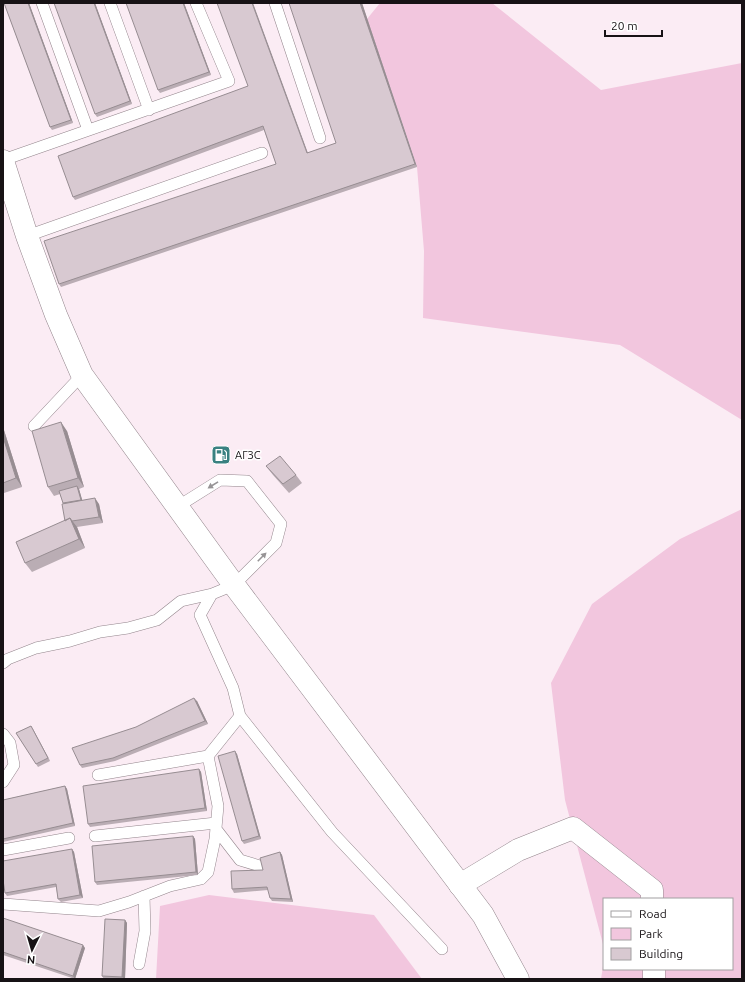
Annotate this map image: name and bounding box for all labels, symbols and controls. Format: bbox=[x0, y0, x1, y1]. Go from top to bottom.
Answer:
scale bar bbox=[605, 12, 662, 38]
text: 20 m bbox=[611, 19, 638, 32]
fuel station icon: АГЗС bbox=[210, 444, 232, 466]
place label: АГЗС bbox=[235, 449, 261, 461]
one-way arrow bbox=[207, 481, 219, 488]
one-way arrow bbox=[257, 552, 266, 562]
legend bbox=[603, 898, 733, 970]
text: Road bbox=[639, 907, 667, 920]
text: Park bbox=[639, 927, 663, 940]
north arrow bbox=[12, 930, 52, 970]
text: Building bbox=[639, 947, 683, 960]
text: N bbox=[27, 954, 36, 966]

